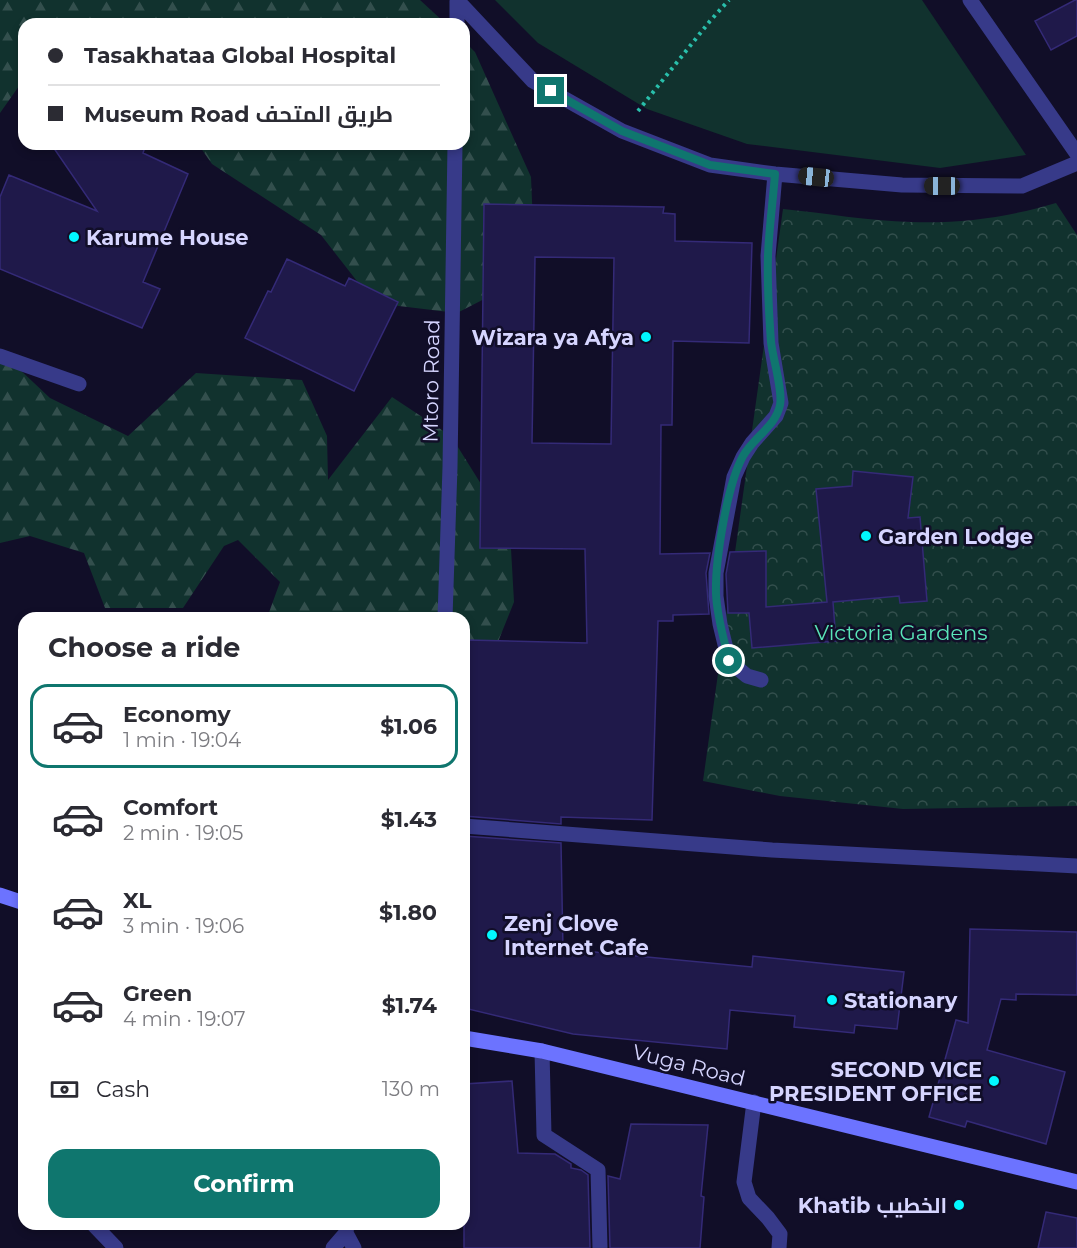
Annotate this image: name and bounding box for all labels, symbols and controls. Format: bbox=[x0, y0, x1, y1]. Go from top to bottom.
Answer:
text: Tasakhataa Global Hospital bbox=[84, 42, 396, 69]
route end bbox=[537, 77, 564, 104]
text: Museum Road طريق المتحف bbox=[84, 101, 393, 128]
car bbox=[797, 166, 835, 188]
car bbox=[924, 177, 960, 195]
place label: Karume House bbox=[86, 225, 249, 250]
marker: Karume House bbox=[67, 230, 81, 244]
street label: Mtoro Road bbox=[417, 319, 445, 443]
place label: Wizara ya Afya bbox=[472, 325, 634, 350]
marker: Wizara ya Afya bbox=[639, 330, 653, 344]
place label: Garden Lodge bbox=[878, 524, 1033, 549]
marker: Garden Lodge bbox=[859, 529, 873, 543]
park label: Victoria Gardens bbox=[814, 620, 988, 645]
text: Choose a ride bbox=[48, 631, 240, 664]
route start bbox=[715, 647, 742, 674]
icon: car bbox=[51, 699, 105, 753]
text: Economy bbox=[123, 701, 231, 728]
text: $1.06 bbox=[380, 713, 437, 740]
text: 1 min · 19:04 bbox=[123, 728, 241, 752]
icon: car bbox=[51, 792, 105, 846]
text: Comfort bbox=[123, 794, 218, 821]
text: $1.43 bbox=[381, 806, 437, 833]
text: 2 min · 19:05 bbox=[123, 821, 243, 845]
icon: car bbox=[51, 885, 105, 939]
text: XL bbox=[123, 887, 152, 914]
text: $1.80 bbox=[379, 899, 437, 926]
place label: Zenj Clove Internet Cafe bbox=[504, 911, 649, 960]
text: 3 min · 19:06 bbox=[123, 914, 244, 938]
marker: Zenj Clove Internet Cafe bbox=[485, 928, 499, 942]
icon: car bbox=[51, 978, 105, 1032]
text: Green bbox=[123, 980, 192, 1007]
place label: Stationary bbox=[844, 988, 958, 1013]
text: $1.74 bbox=[382, 992, 437, 1019]
marker: Stationary bbox=[825, 993, 839, 1007]
text: 4 min · 19:07 bbox=[123, 1007, 246, 1031]
street label: Vuga Road bbox=[630, 1039, 748, 1091]
place label: SECOND VICE PRESIDENT OFFICE bbox=[769, 1057, 982, 1106]
icon: cash bbox=[48, 1073, 81, 1106]
marker: SECOND VICE PRESIDENT OFFICE bbox=[987, 1074, 1001, 1088]
text: Cash bbox=[96, 1076, 150, 1103]
text: 130 m bbox=[382, 1077, 440, 1101]
button: Confirm bbox=[48, 1149, 440, 1218]
place label: Khatib الخطيب bbox=[798, 1193, 947, 1218]
marker: Khatib الخطيب bbox=[952, 1198, 966, 1212]

